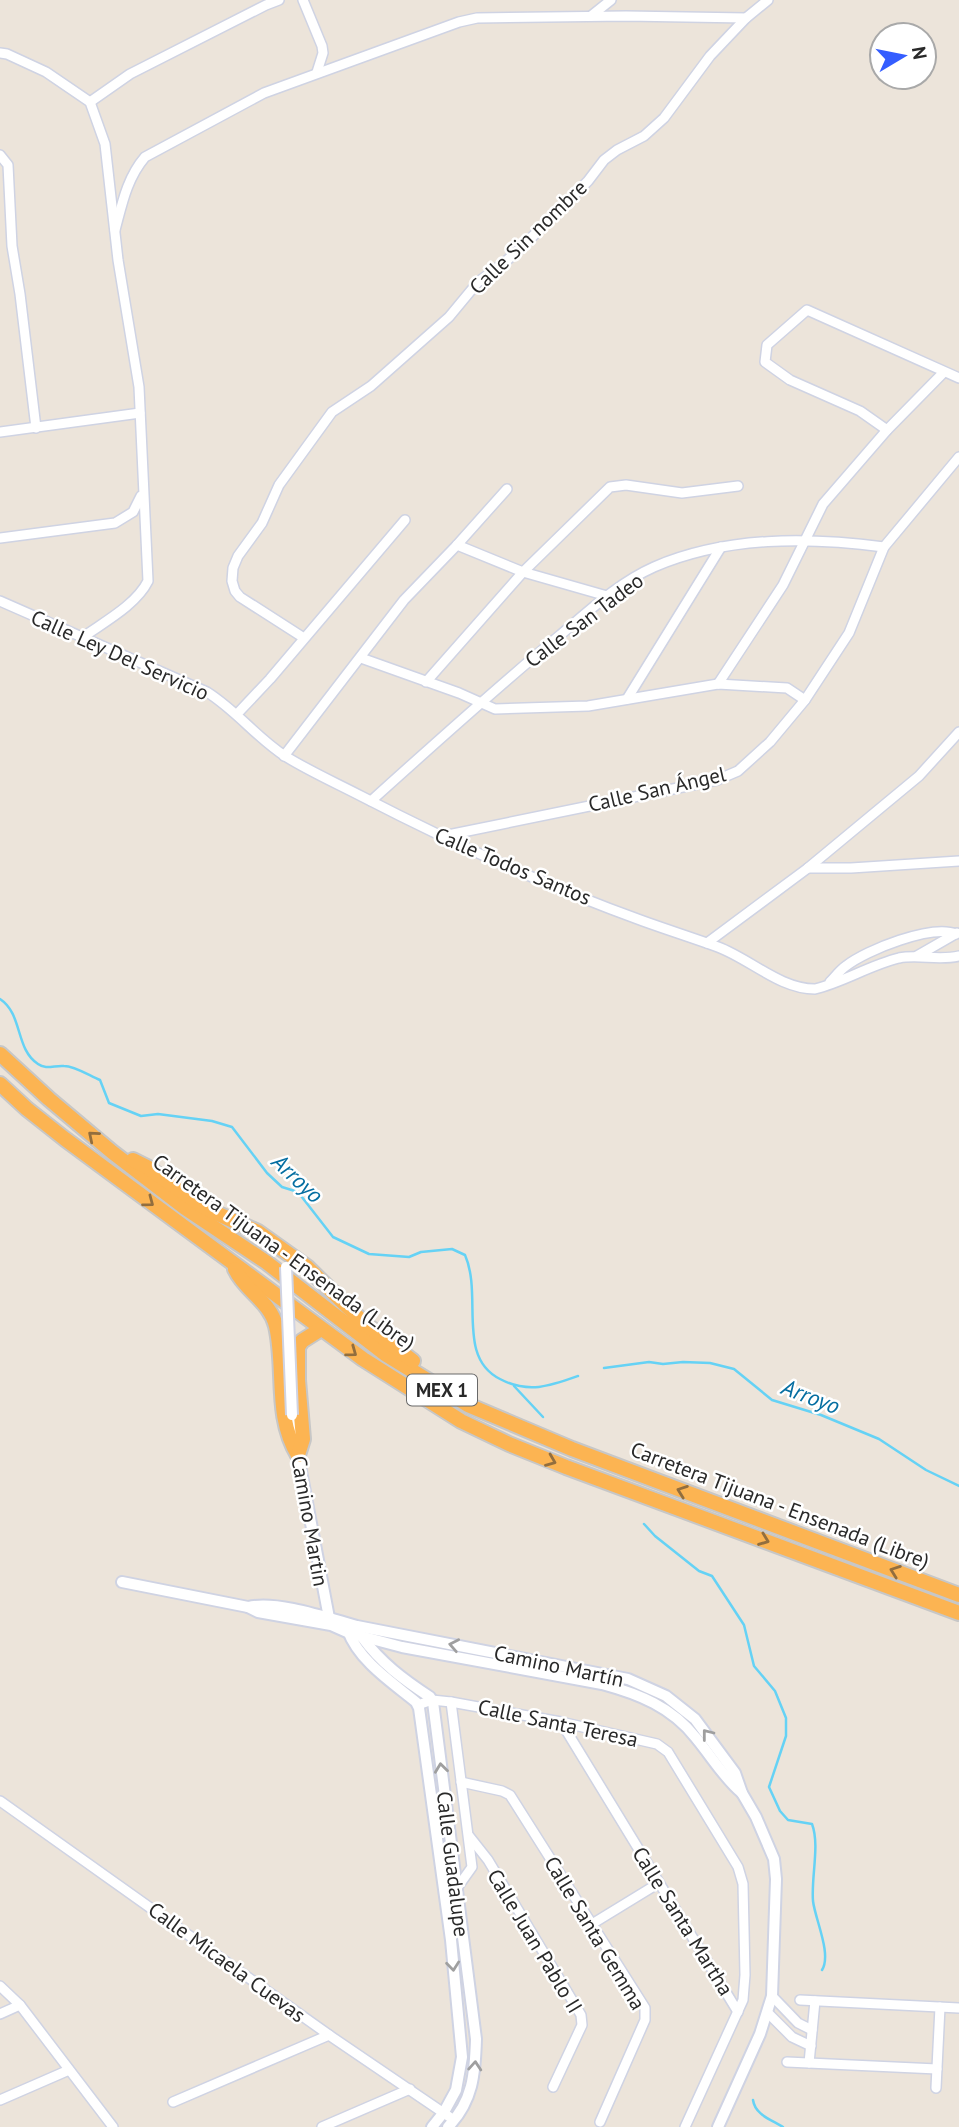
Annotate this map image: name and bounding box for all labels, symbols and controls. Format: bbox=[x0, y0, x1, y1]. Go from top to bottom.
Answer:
north arrow bbox=[868, 21, 938, 91]
text: N bbox=[907, 45, 933, 61]
street label: Calle Sin nombre bbox=[463, 174, 593, 300]
street label: Calle San Tadeo bbox=[519, 567, 649, 673]
street label: Calle Ley Del Servicio bbox=[27, 604, 213, 706]
street label: Calle San Ángel bbox=[586, 760, 728, 818]
street label: Calle Todos Santos bbox=[431, 821, 595, 911]
one-way arrow bbox=[88, 1132, 101, 1144]
water label: Arroyo bbox=[265, 1146, 330, 1209]
street label: Carretera Tijuana - Ensenada (Libre) bbox=[147, 1148, 421, 1356]
one-way arrow bbox=[142, 1194, 154, 1207]
one-way arrow bbox=[344, 1344, 357, 1356]
water label: Arroyo bbox=[777, 1371, 844, 1420]
road number: MEX 1 bbox=[407, 1374, 477, 1406]
street label: Carretera Tijuana - Ensenada (Libre) bbox=[627, 1435, 933, 1575]
one-way arrow bbox=[545, 1452, 557, 1466]
street label: Camino Martin bbox=[285, 1454, 335, 1588]
one-way arrow bbox=[677, 1485, 689, 1499]
one-way arrow bbox=[758, 1532, 770, 1546]
one-way arrow bbox=[890, 1566, 902, 1580]
one-way arrow bbox=[448, 1638, 460, 1653]
street label: Camino Martín bbox=[492, 1639, 626, 1693]
street label: Calle Santa Teresa bbox=[476, 1693, 640, 1753]
one-way arrow bbox=[703, 1730, 716, 1742]
one-way arrow bbox=[433, 1762, 448, 1773]
street label: Calle Guadalupe bbox=[431, 1790, 475, 1938]
street label: Calle Santa Martha bbox=[626, 1842, 740, 2000]
street label: Calle Santa Gemma bbox=[538, 1851, 652, 2015]
street label: Calle Juan Pablo II bbox=[481, 1864, 589, 2018]
street label: Calle Micaela Cuevas bbox=[143, 1896, 311, 2028]
one-way arrow bbox=[446, 1961, 461, 1972]
one-way arrow bbox=[467, 2060, 482, 2071]

